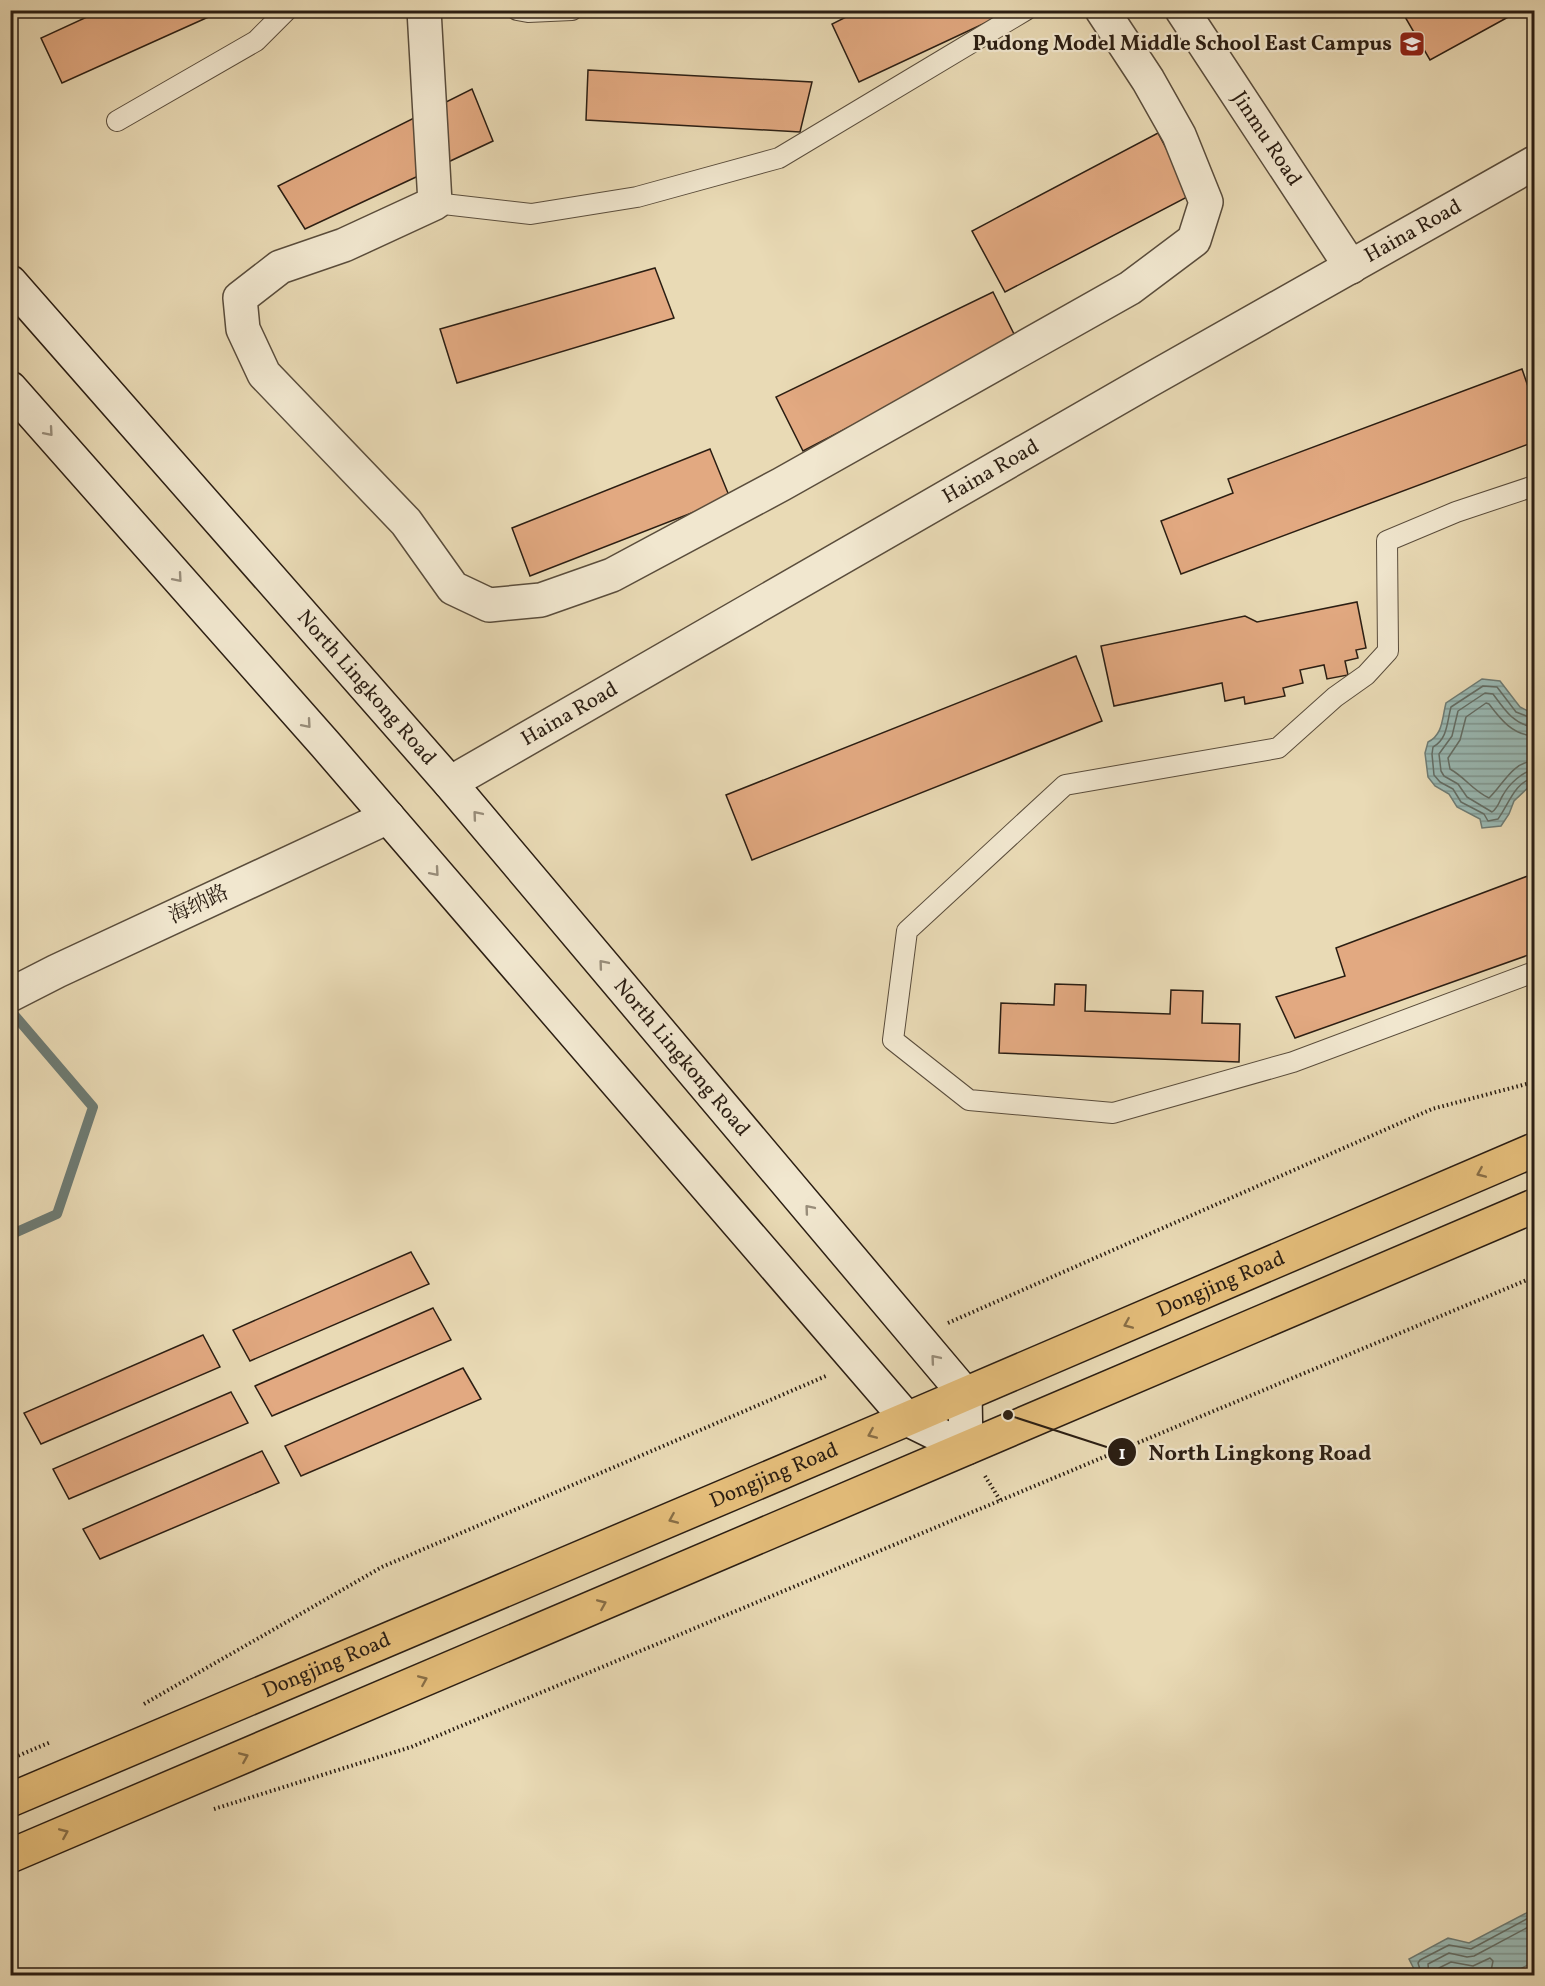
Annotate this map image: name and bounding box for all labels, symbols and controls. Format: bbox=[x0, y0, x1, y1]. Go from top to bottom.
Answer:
school or university icon: Pudong Model Middle School East Campus bbox=[1397, 29, 1427, 59]
place label: Pudong Model Middle School East Campus bbox=[973, 30, 1392, 59]
street label: Jinmu Road bbox=[1225, 86, 1308, 192]
street label: Haina Road bbox=[1359, 192, 1467, 270]
one-way arrow bbox=[42, 425, 53, 436]
street label: Haina Road bbox=[937, 432, 1044, 511]
one-way arrow bbox=[171, 571, 182, 582]
street label: North Lingkong Road bbox=[290, 604, 443, 772]
street label: Haina Road bbox=[516, 675, 623, 753]
one-way arrow bbox=[300, 717, 311, 728]
one-way arrow bbox=[473, 811, 484, 822]
one-way arrow bbox=[428, 865, 439, 876]
street label: 海纳路 bbox=[164, 879, 234, 931]
one-way arrow bbox=[599, 960, 610, 971]
street label: North Lingkong Road bbox=[607, 972, 757, 1143]
one-way arrow bbox=[1476, 1165, 1487, 1177]
one-way arrow bbox=[806, 1205, 817, 1216]
street label: Dongjing Road bbox=[1152, 1244, 1289, 1325]
one-way arrow bbox=[1123, 1317, 1134, 1329]
one-way arrow bbox=[931, 1355, 942, 1366]
one-way arrow bbox=[867, 1427, 878, 1439]
callout: North Lingkong Road bbox=[1107, 1432, 1384, 1472]
street label: Dongjing Road bbox=[705, 1435, 843, 1516]
text: North Lingkong Road bbox=[1149, 1439, 1371, 1470]
text: 1 bbox=[1118, 1442, 1126, 1467]
one-way arrow bbox=[668, 1512, 679, 1524]
one-way arrow bbox=[596, 1599, 607, 1611]
street label: Dongjing Road bbox=[258, 1625, 395, 1706]
one-way arrow bbox=[417, 1675, 428, 1687]
one-way arrow bbox=[237, 1752, 248, 1764]
one-way arrow bbox=[58, 1828, 69, 1840]

